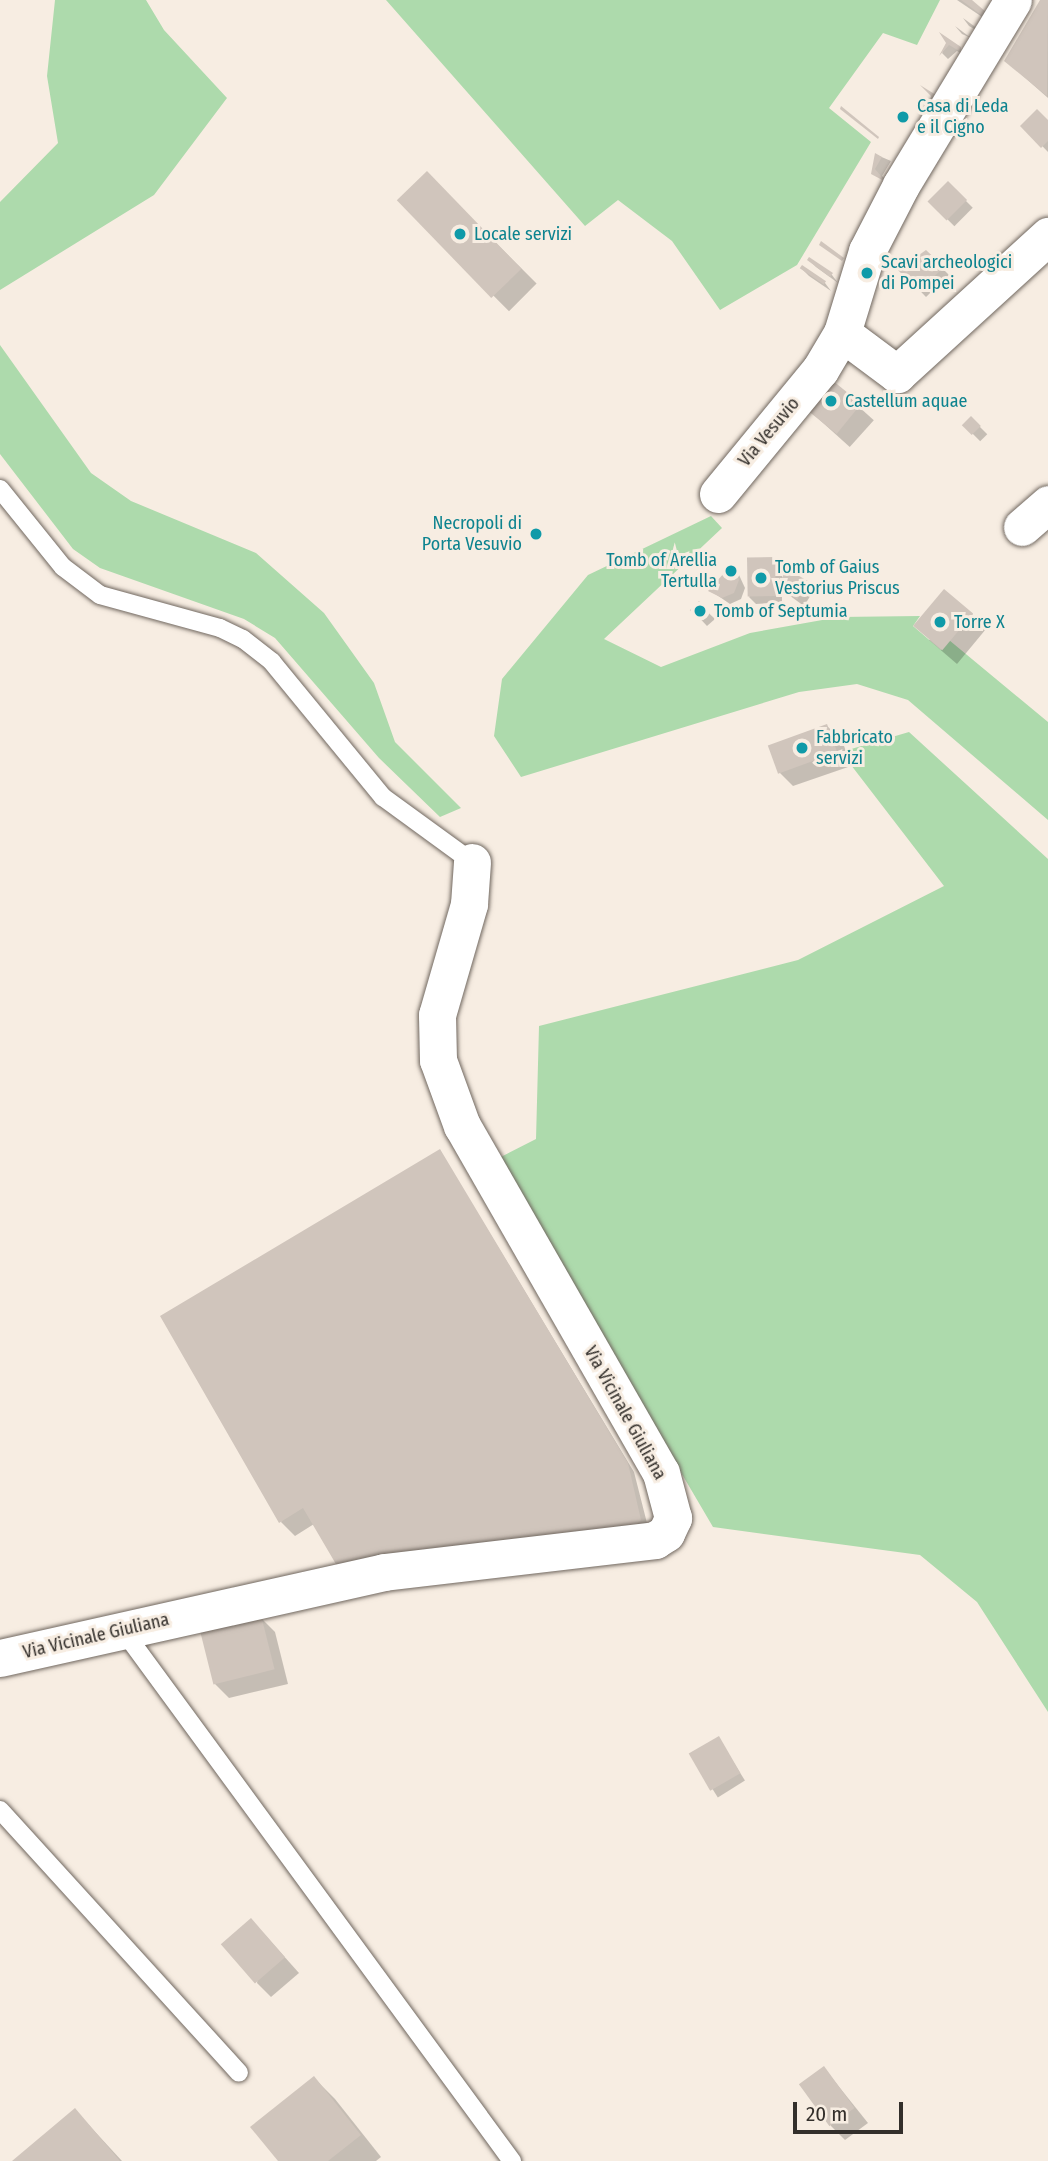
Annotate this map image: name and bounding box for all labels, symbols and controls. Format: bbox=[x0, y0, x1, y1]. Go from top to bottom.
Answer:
place label: Casa di Leda e il Cigno bbox=[917, 96, 1009, 138]
marker: Casa di Leda e il Cigno bbox=[895, 109, 911, 125]
place label: Locale servizi bbox=[474, 223, 572, 245]
marker: Locale servizi bbox=[452, 226, 468, 242]
place label: Scavi archeologici di Pompei bbox=[881, 252, 1012, 294]
marker: Scavi archeologici di Pompei bbox=[859, 265, 875, 281]
place label: Castellum aquae bbox=[845, 390, 967, 412]
street label: Via Vesuvio bbox=[734, 393, 804, 471]
marker: Castellum aquae bbox=[823, 393, 839, 409]
place label: Necropoli di Porta Vesuvio bbox=[422, 513, 522, 556]
marker: Necropoli di Porta Vesuvio bbox=[528, 526, 544, 542]
place label: Tomb of Arellia Tertulla bbox=[606, 550, 717, 592]
place label: Tomb of Gaius Vestorius Priscus bbox=[775, 557, 900, 600]
marker: Tomb of Arellia Tertulla bbox=[723, 563, 739, 579]
marker: Tomb of Gaius Vestorius Priscus bbox=[753, 570, 769, 586]
place label: Tomb of Septumia bbox=[714, 600, 848, 622]
marker: Tomb of Septumia bbox=[692, 603, 708, 619]
place label: Torre X bbox=[954, 611, 1005, 633]
marker: Torre X bbox=[932, 614, 948, 630]
place label: Fabbricato servizi bbox=[816, 727, 893, 770]
marker: Fabbricato servizi bbox=[794, 740, 810, 756]
street label: Via Vicinale Giuliana bbox=[579, 1342, 671, 1484]
street label: Via Vicinale Giuliana bbox=[21, 1609, 171, 1663]
scale bar bbox=[796, 2088, 906, 2132]
text: 20 m bbox=[806, 2101, 847, 2127]

